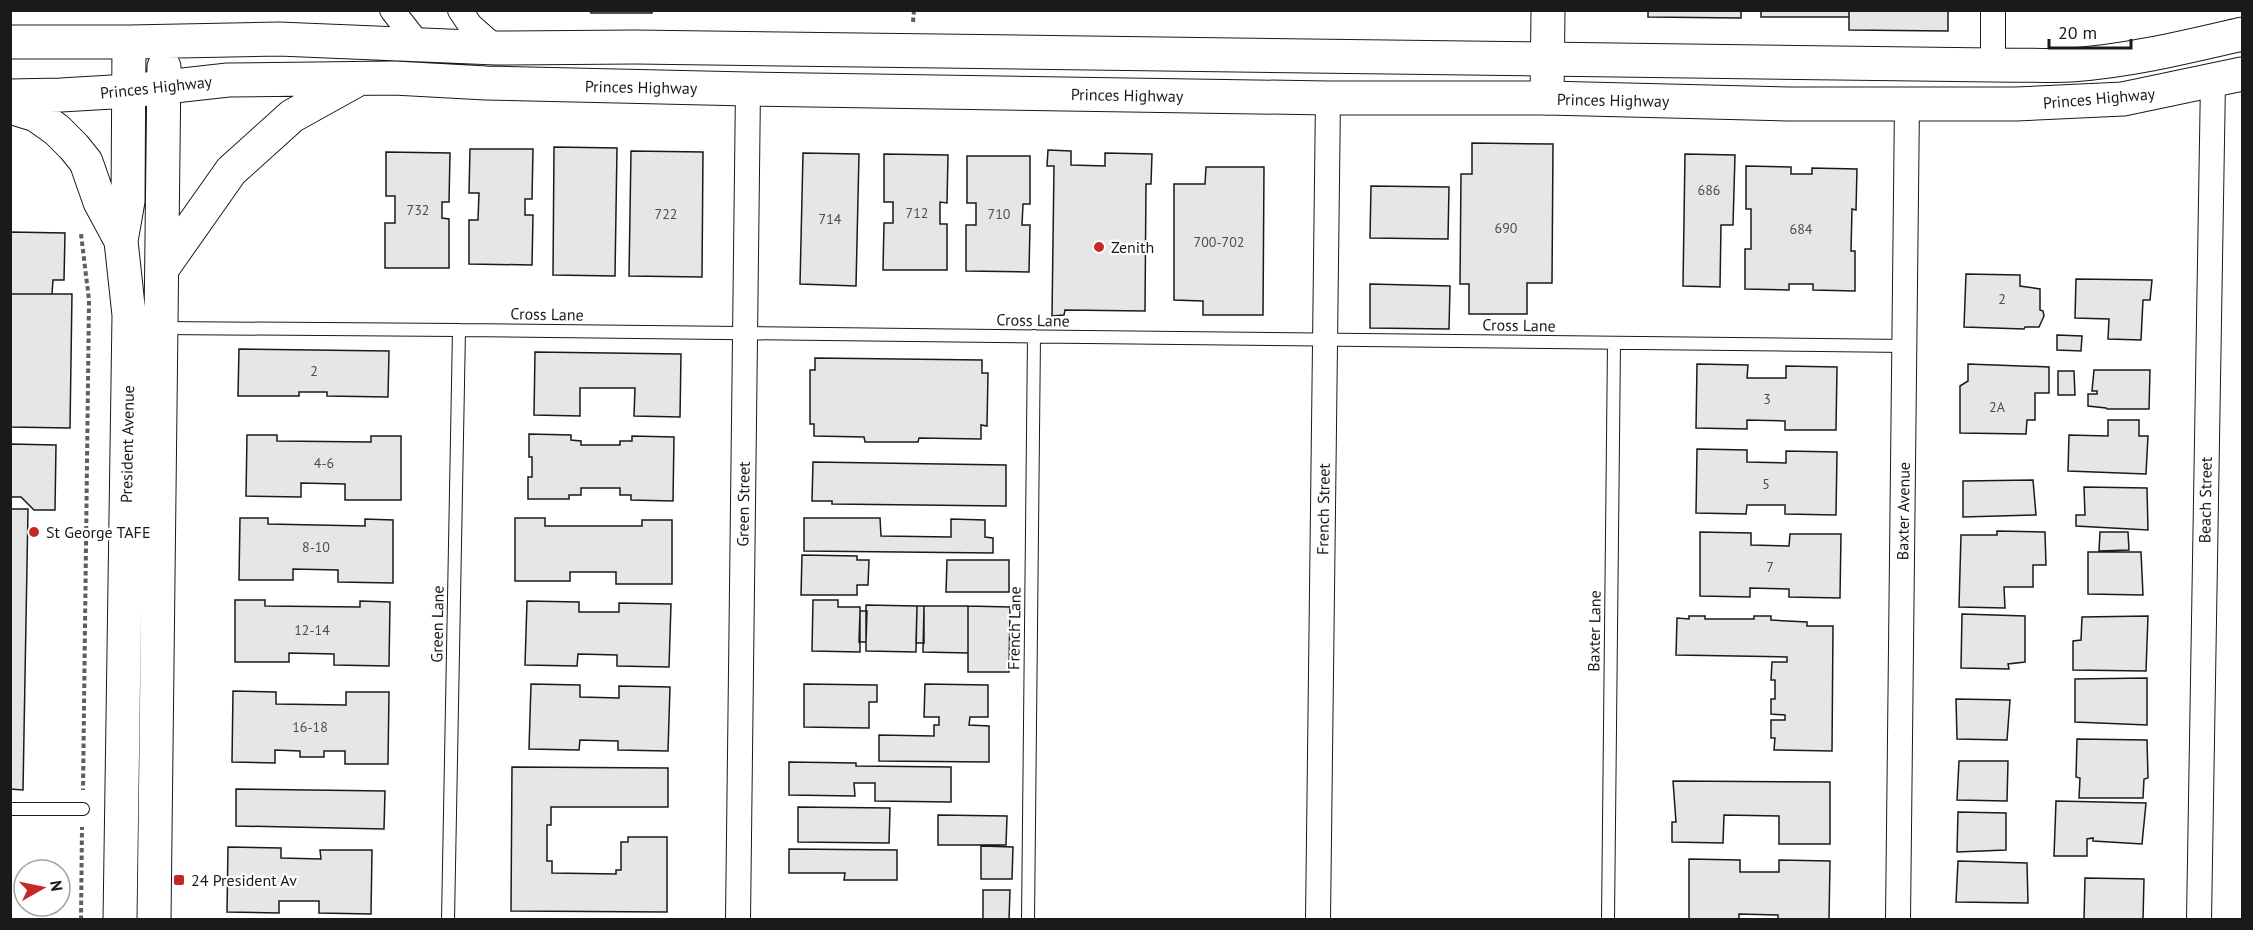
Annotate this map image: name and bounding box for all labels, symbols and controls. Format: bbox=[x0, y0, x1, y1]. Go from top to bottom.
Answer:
scale bar bbox=[2049, 12, 2132, 50]
text: 20 m bbox=[2058, 21, 2097, 44]
street label: Princes Highway bbox=[99, 71, 213, 103]
street label: Princes Highway bbox=[585, 76, 698, 98]
street label: Princes Highway bbox=[2042, 83, 2156, 113]
street label: Princes Highway bbox=[1071, 84, 1184, 106]
street label: Princes Highway bbox=[1557, 89, 1670, 111]
house number: 686 bbox=[1698, 181, 1720, 199]
house number: 732 bbox=[407, 201, 429, 219]
house number: 712 bbox=[906, 204, 928, 222]
house number: 722 bbox=[655, 205, 677, 223]
house number: 710 bbox=[988, 205, 1011, 223]
house number: 714 bbox=[819, 210, 842, 228]
house number: 690 bbox=[1495, 219, 1518, 237]
house number: 684 bbox=[1790, 220, 1813, 238]
house number: 700-702 bbox=[1194, 233, 1244, 251]
place label: Zenith bbox=[1111, 237, 1154, 257]
marker: Zenith bbox=[1092, 240, 1106, 254]
house number: 2 bbox=[1998, 290, 2006, 308]
street label: Cross Lane bbox=[510, 303, 584, 325]
street label: Cross Lane bbox=[996, 309, 1070, 331]
street label: Cross Lane bbox=[1482, 314, 1556, 336]
house number: 2 bbox=[310, 362, 318, 380]
street label: President Avenue bbox=[116, 385, 138, 503]
house number: 3 bbox=[1763, 390, 1771, 408]
house number: 2A bbox=[1989, 398, 2006, 416]
house number: 4-6 bbox=[314, 454, 334, 472]
street label: Beach Street bbox=[2194, 456, 2216, 543]
street label: Green Street bbox=[732, 461, 754, 547]
street label: French Street bbox=[1312, 462, 1334, 555]
street label: Baxter Avenue bbox=[1892, 462, 1914, 560]
house number: 5 bbox=[1762, 475, 1770, 493]
place label: St George TAFE bbox=[46, 522, 150, 542]
marker: St George TAFE bbox=[27, 525, 41, 539]
house number: 8-10 bbox=[302, 538, 330, 556]
house number: 7 bbox=[1766, 558, 1774, 576]
street label: Green Lane bbox=[426, 585, 448, 663]
street label: French Lane bbox=[1003, 586, 1025, 670]
street label: Baxter Lane bbox=[1583, 590, 1605, 672]
house number: 12-14 bbox=[294, 621, 330, 639]
house number: 16-18 bbox=[292, 718, 328, 736]
north arrow bbox=[12, 858, 72, 918]
place label: 24 President Av bbox=[191, 870, 297, 890]
marker: 24 President Av bbox=[172, 873, 186, 887]
text: N bbox=[46, 879, 68, 892]

